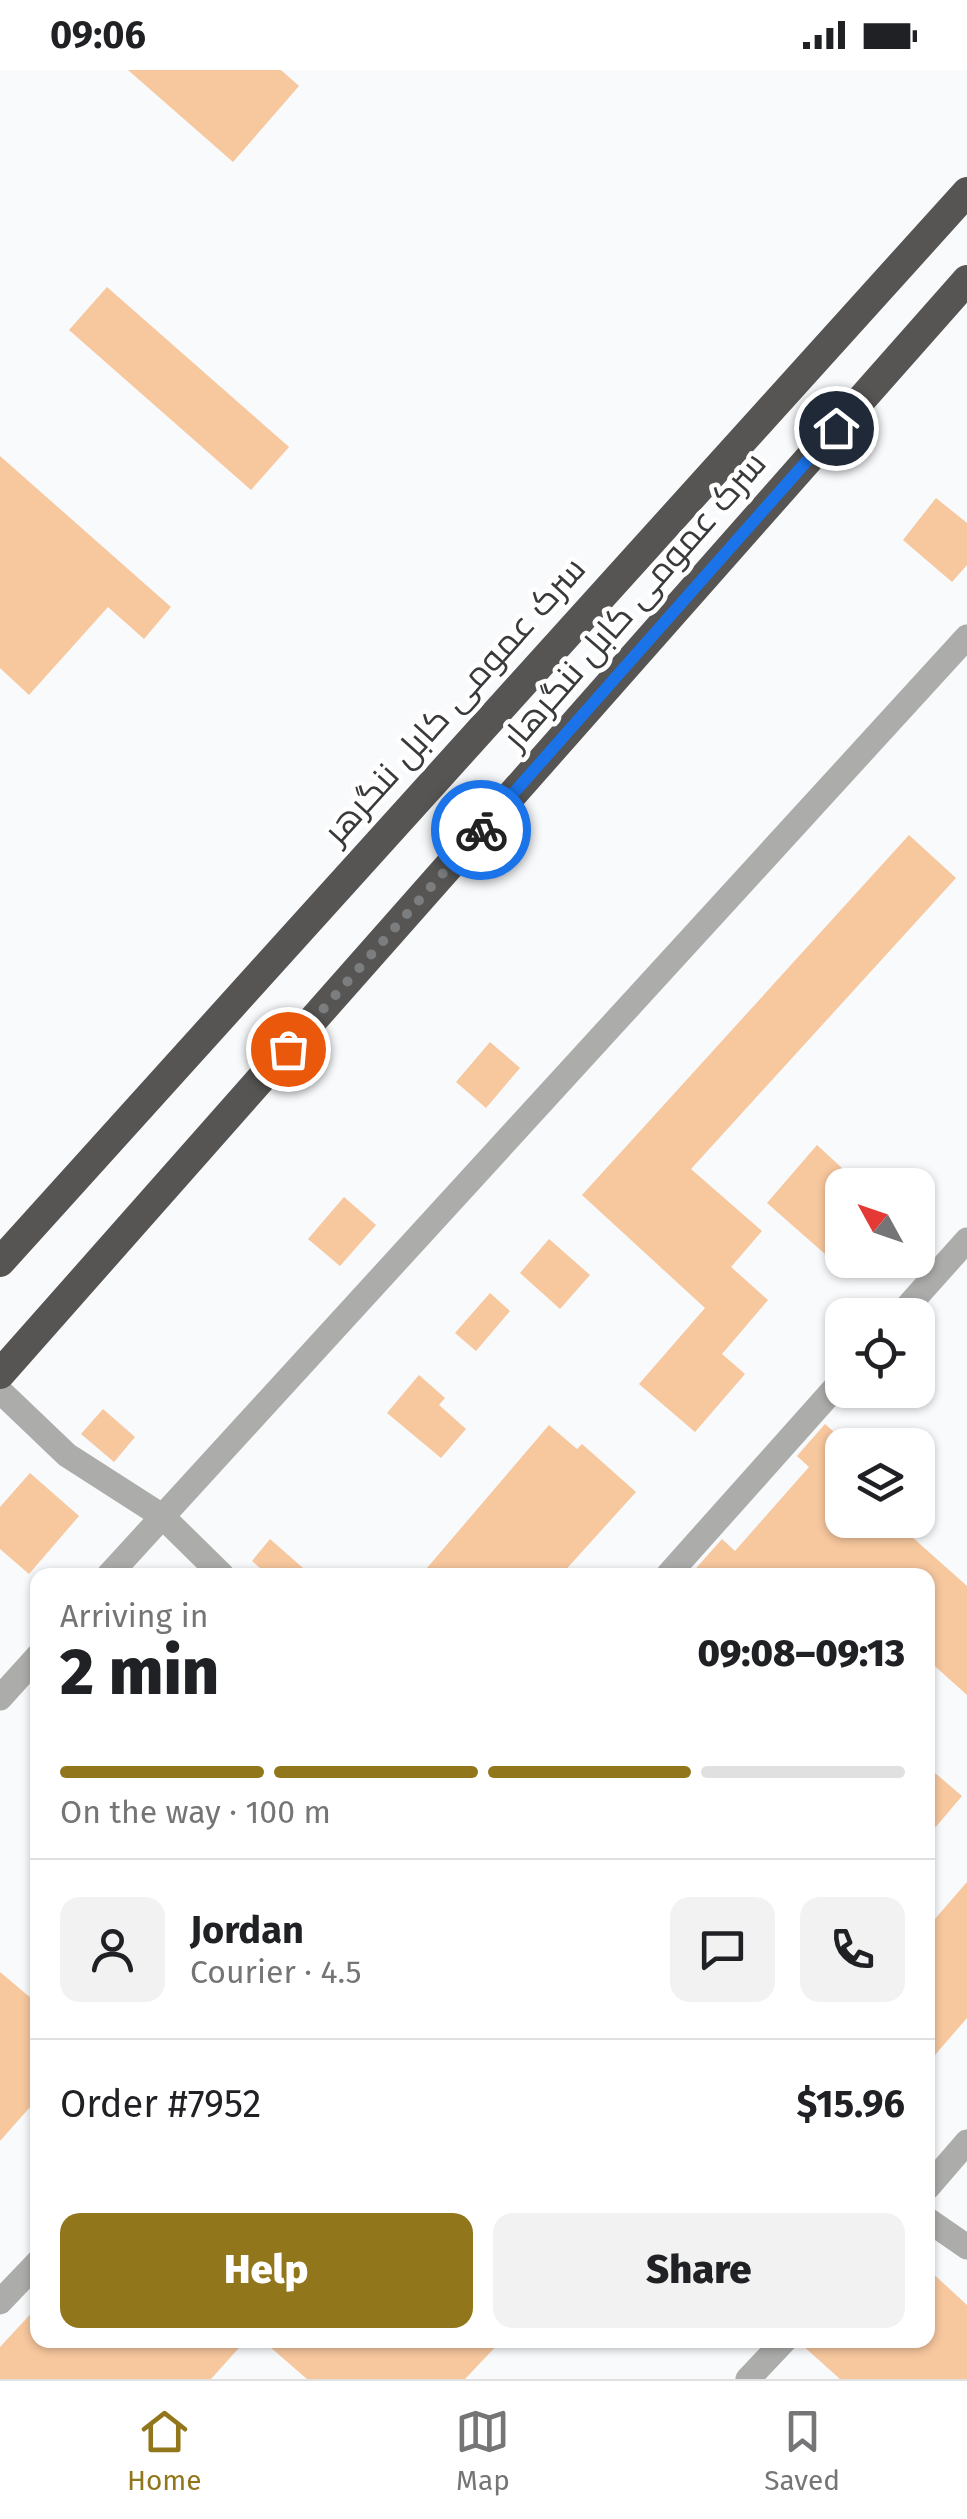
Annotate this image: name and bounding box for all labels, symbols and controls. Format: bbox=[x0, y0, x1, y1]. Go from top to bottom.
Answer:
text: 09:06 bbox=[50, 12, 146, 58]
pin bbox=[794, 386, 879, 471]
icon: home bbox=[809, 401, 864, 456]
street label: سرک عمومی کابل ننگرهار bbox=[492, 443, 775, 759]
street label: سرک عمومی کابل ننگرهر bbox=[313, 548, 594, 854]
courier bbox=[431, 780, 531, 880]
icon: bike bbox=[454, 803, 509, 858]
pin bbox=[246, 1007, 331, 1092]
icon: bag bbox=[261, 1022, 316, 1077]
north arrow bbox=[825, 1168, 935, 1278]
map controls bbox=[825, 1168, 935, 1538]
button: locate bbox=[825, 1298, 935, 1408]
button: layers bbox=[825, 1428, 935, 1538]
text: Arriving in bbox=[60, 1597, 208, 1635]
text: 09:08–09:13 bbox=[697, 1630, 905, 1676]
text: 2 min bbox=[60, 1633, 219, 1711]
text: On the way · 100 m bbox=[60, 1793, 331, 1831]
button: person bbox=[60, 1897, 165, 2002]
button: chat bbox=[670, 1897, 775, 2002]
button: phone bbox=[800, 1897, 905, 2002]
text: Jordan bbox=[190, 1907, 304, 1953]
text: Courier · 4.5 bbox=[190, 1953, 361, 1991]
text: Order #7952 bbox=[60, 2081, 261, 2127]
text: $15.96 bbox=[797, 2081, 905, 2127]
button: Help bbox=[60, 2213, 473, 2328]
button: Share bbox=[493, 2213, 905, 2328]
tab: Home bbox=[127, 2404, 202, 2497]
tab: Map bbox=[455, 2404, 510, 2497]
tab: Saved bbox=[764, 2404, 840, 2497]

